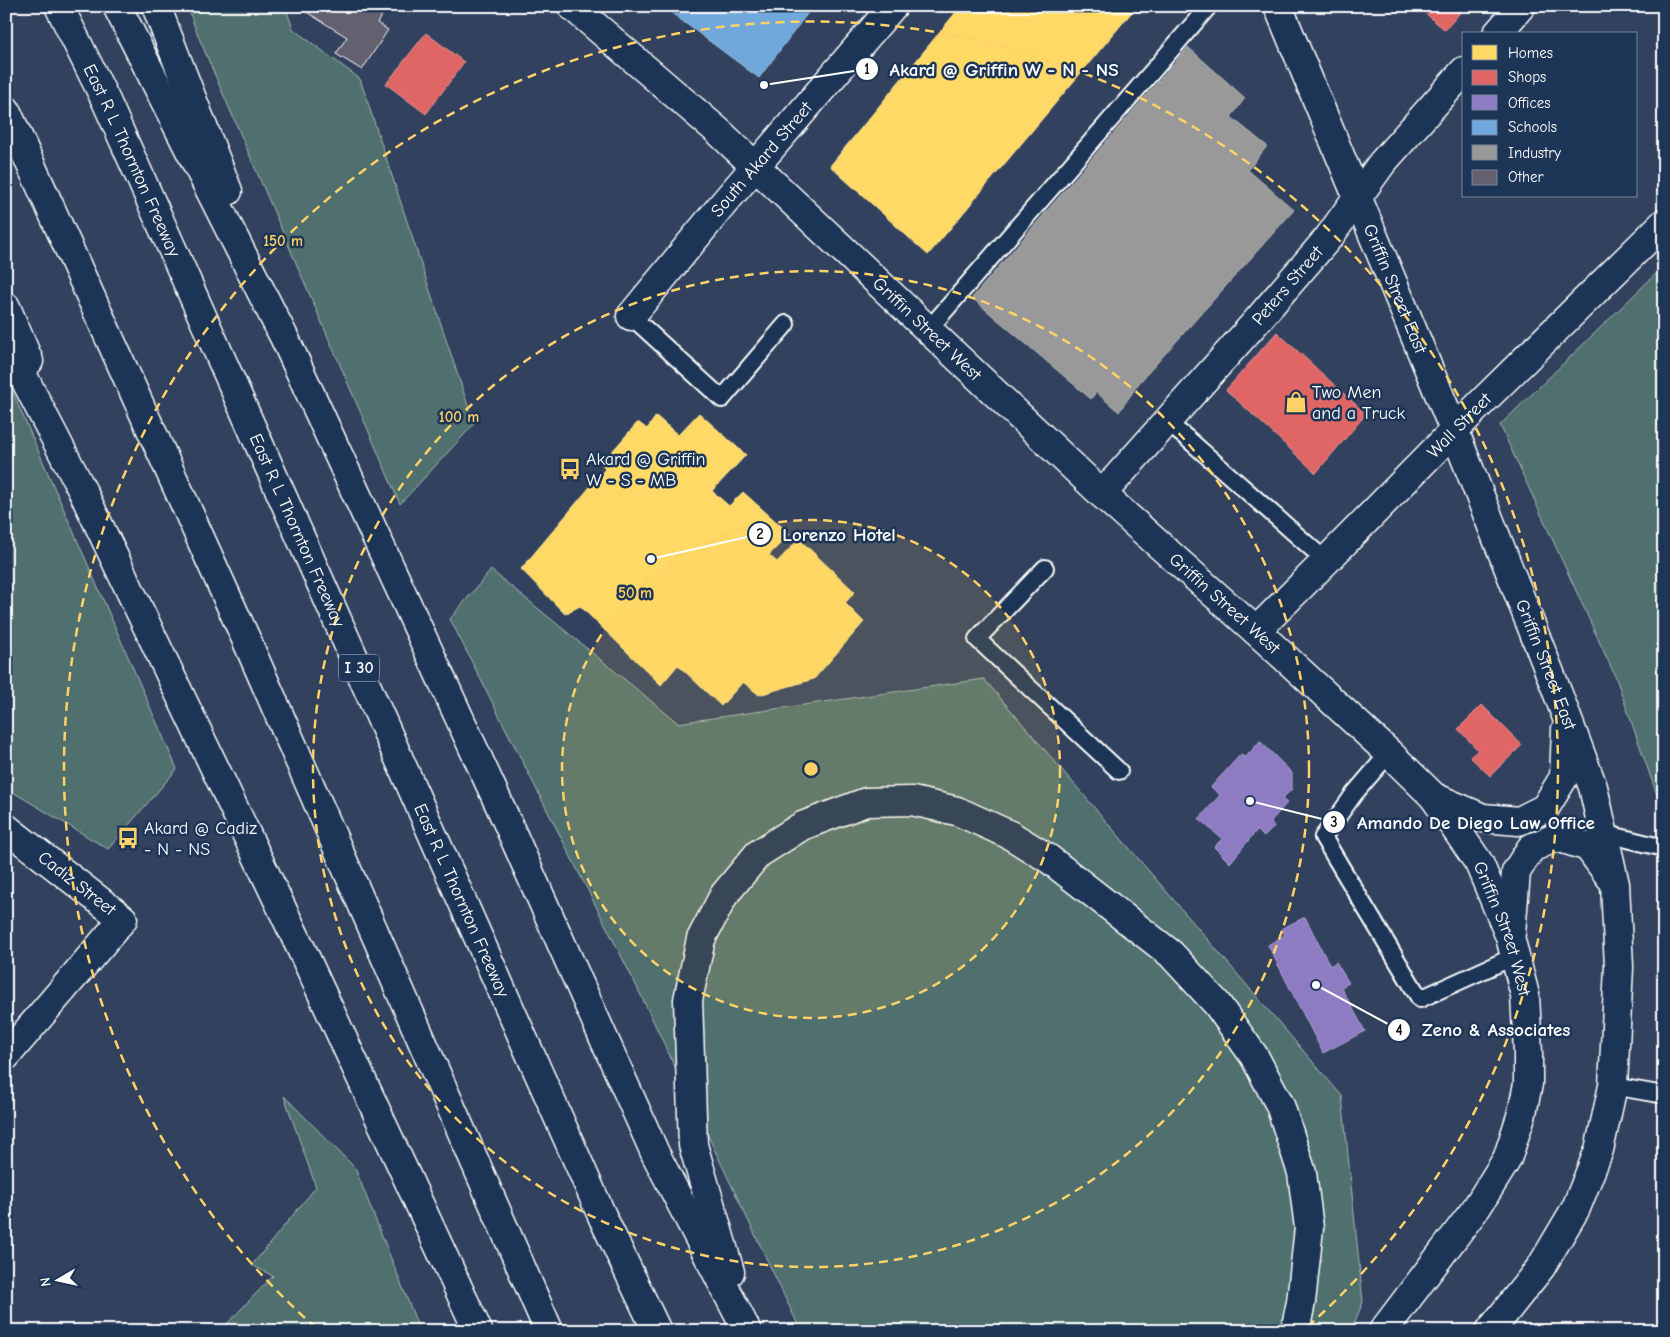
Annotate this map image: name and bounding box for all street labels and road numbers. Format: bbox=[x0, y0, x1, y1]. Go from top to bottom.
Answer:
street label: East R L Thornton Freeway bbox=[79, 61, 185, 261]
street label: South Akard Street bbox=[706, 97, 817, 221]
street label: Griffin Street East bbox=[1359, 221, 1432, 357]
street label: Peters Street bbox=[1248, 241, 1328, 329]
street label: Griffin Street West bbox=[869, 272, 986, 386]
street label: Wall Street bbox=[1423, 388, 1496, 462]
street label: East R L Thornton Freeway bbox=[245, 430, 350, 631]
street label: Griffin Street West bbox=[1165, 548, 1285, 659]
street label: Griffin Street East bbox=[1511, 596, 1581, 733]
road number: I 30 bbox=[339, 654, 379, 681]
street label: East R L Thornton Freeway bbox=[410, 800, 514, 1001]
street label: Cadiz Street bbox=[34, 846, 121, 921]
street label: Griffin Street West bbox=[1469, 858, 1536, 999]

